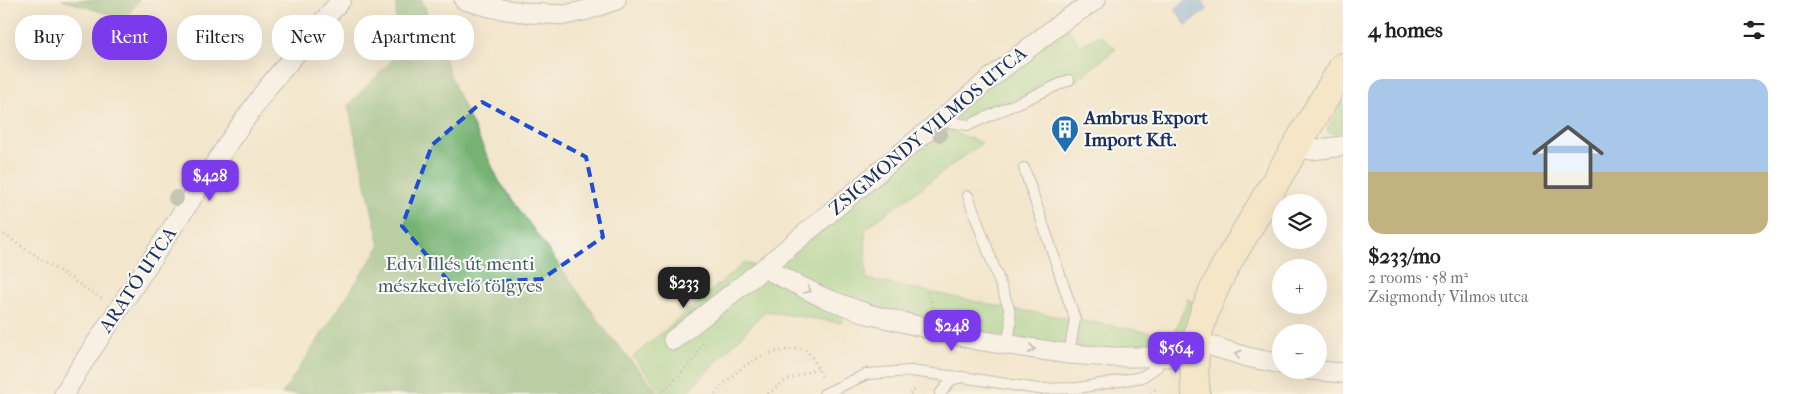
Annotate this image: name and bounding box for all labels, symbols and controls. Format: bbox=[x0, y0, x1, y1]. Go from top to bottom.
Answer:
chip: Buy bbox=[15, 15, 82, 60]
chip: Rent bbox=[92, 15, 167, 60]
chip: Filters bbox=[177, 15, 262, 60]
chip: New bbox=[272, 15, 344, 60]
chip: Apartment bbox=[354, 15, 474, 60]
icon: filters bbox=[1740, 16, 1768, 44]
text: 4 homes bbox=[1368, 18, 1443, 42]
street label: ZSIGMONDY VILMOS UTCA bbox=[825, 42, 1032, 220]
place label: Ambrus Export Import Kft. bbox=[1083, 107, 1208, 151]
icon: home bbox=[1523, 112, 1613, 202]
building icon: Ambrus Export Import Kft. bbox=[1050, 114, 1080, 153]
pin: $428 bbox=[180, 160, 240, 202]
text: $428 bbox=[193, 166, 227, 185]
map controls bbox=[1272, 194, 1327, 379]
button: layers bbox=[1272, 194, 1327, 249]
street label: ARATÓ UTCA bbox=[93, 222, 182, 338]
text: $233/mo bbox=[1368, 244, 1441, 268]
park label: Edvi Illés út menti mészkedvelő tölgyes bbox=[378, 253, 542, 297]
button: + bbox=[1272, 259, 1327, 314]
pin: $233 bbox=[654, 266, 714, 309]
text: 2 rooms · 58 m² bbox=[1368, 268, 1468, 287]
text: $233 bbox=[669, 273, 699, 292]
one-way arrow bbox=[802, 283, 811, 293]
text: Zsigmondy Vilmos utca bbox=[1368, 287, 1528, 306]
pin: $248 bbox=[922, 310, 982, 352]
text: $248 bbox=[935, 316, 969, 335]
button: − bbox=[1272, 324, 1327, 379]
pin: $564 bbox=[1146, 332, 1206, 374]
text: $564 bbox=[1159, 338, 1193, 357]
one-way arrow bbox=[1027, 343, 1036, 353]
one-way arrow bbox=[1234, 350, 1243, 360]

